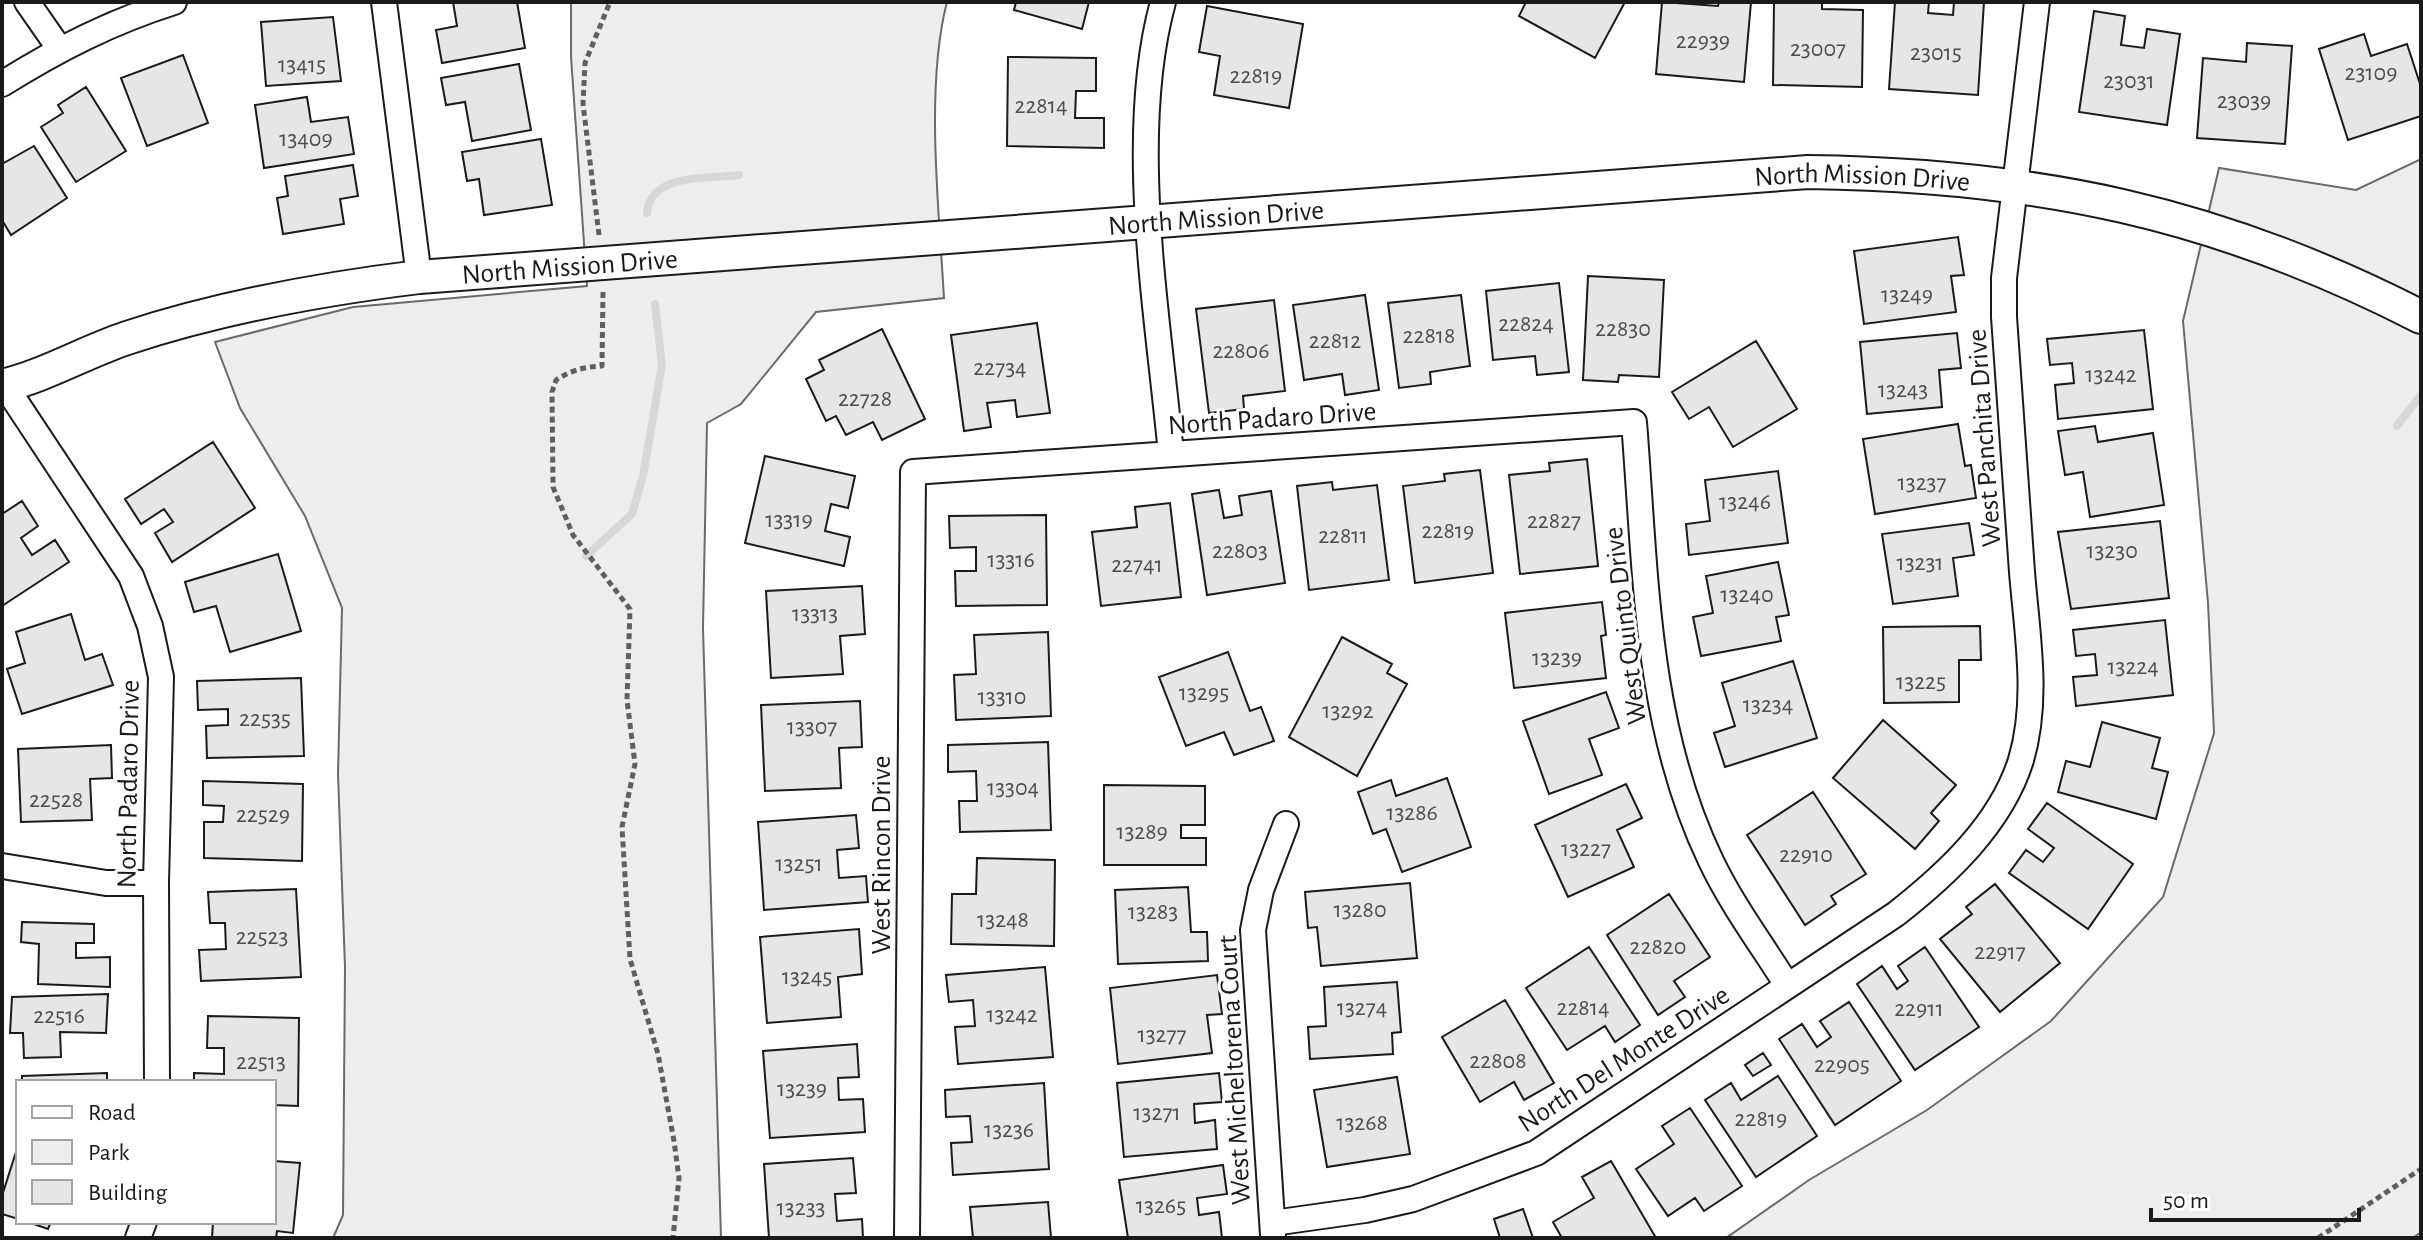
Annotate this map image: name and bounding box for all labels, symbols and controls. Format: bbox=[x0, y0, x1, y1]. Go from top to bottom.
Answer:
house number: 22939 bbox=[1676, 29, 1730, 53]
house number: 23007 bbox=[1790, 37, 1846, 61]
house number: 23015 bbox=[1910, 41, 1962, 65]
house number: 13415 bbox=[278, 53, 326, 77]
house number: 23109 bbox=[2344, 61, 2398, 85]
house number: 22819 bbox=[1230, 64, 1282, 88]
house number: 23031 bbox=[2103, 69, 2155, 93]
house number: 23039 bbox=[2217, 89, 2271, 113]
house number: 22814 bbox=[1014, 94, 1068, 118]
house number: 13409 bbox=[279, 127, 333, 151]
street label: North Mission Drive bbox=[1753, 160, 1971, 197]
street label: North Mission Drive bbox=[1107, 197, 1325, 241]
street label: North Mission Drive bbox=[461, 245, 679, 290]
house number: 13249 bbox=[1881, 283, 1933, 307]
house number: 22824 bbox=[1498, 312, 1554, 336]
house number: 22830 bbox=[1595, 317, 1651, 341]
house number: 22818 bbox=[1403, 324, 1455, 348]
street label: West Panchita Drive bbox=[1963, 328, 2007, 548]
house number: 22812 bbox=[1309, 329, 1361, 353]
house number: 22806 bbox=[1212, 339, 1270, 363]
house number: 22734 bbox=[973, 356, 1027, 380]
house number: 13242 bbox=[2085, 363, 2137, 387]
house number: 13243 bbox=[1878, 378, 1928, 402]
house number: 22728 bbox=[838, 387, 892, 411]
street label: North Padaro Drive bbox=[1167, 398, 1377, 440]
house number: 13237 bbox=[1898, 471, 1946, 495]
house number: 13246 bbox=[1719, 490, 1771, 514]
house number: 13319 bbox=[765, 508, 813, 532]
house number: 22827 bbox=[1527, 509, 1581, 533]
house number: 22819 bbox=[1422, 519, 1474, 543]
house number: 22811 bbox=[1318, 524, 1368, 548]
street label: West Quinto Drive bbox=[1600, 525, 1652, 726]
house number: 22803 bbox=[1212, 539, 1268, 563]
house number: 13230 bbox=[2086, 539, 2138, 563]
house number: 13316 bbox=[987, 548, 1035, 572]
house number: 13231 bbox=[1896, 551, 1944, 575]
house number: 22741 bbox=[1111, 553, 1163, 577]
house number: 13240 bbox=[1720, 583, 1774, 607]
house number: 13313 bbox=[792, 602, 838, 626]
house number: 13239 bbox=[1532, 646, 1582, 670]
house number: 13224 bbox=[2107, 655, 2159, 679]
house number: 13225 bbox=[1896, 670, 1946, 694]
street label: North Padaro Drive bbox=[113, 679, 145, 889]
house number: 13295 bbox=[1179, 681, 1229, 705]
house number: 13310 bbox=[978, 685, 1026, 709]
house number: 13234 bbox=[1743, 693, 1793, 717]
house number: 13292 bbox=[1322, 699, 1374, 723]
house number: 22535 bbox=[239, 707, 291, 731]
house number: 13307 bbox=[787, 715, 837, 739]
street label: West Rincon Drive bbox=[868, 756, 896, 954]
house number: 13304 bbox=[987, 776, 1039, 800]
house number: 22528 bbox=[29, 788, 83, 812]
house number: 13286 bbox=[1386, 801, 1438, 825]
house number: 22529 bbox=[236, 803, 290, 827]
house number: 13289 bbox=[1116, 820, 1168, 844]
house number: 13227 bbox=[1561, 837, 1611, 861]
house number: 22910 bbox=[1779, 843, 1833, 867]
house number: 13251 bbox=[775, 852, 823, 876]
house number: 13280 bbox=[1333, 898, 1387, 922]
house number: 13283 bbox=[1128, 900, 1178, 924]
house number: 13248 bbox=[977, 908, 1029, 932]
house number: 22523 bbox=[236, 925, 288, 949]
street label: West Micheltorena Court bbox=[1214, 934, 1256, 1206]
house number: 22820 bbox=[1630, 935, 1686, 959]
house number: 22917 bbox=[1974, 940, 2026, 964]
house number: 13245 bbox=[782, 965, 832, 989]
street label: North Del Monte Drive bbox=[1514, 981, 1735, 1138]
house number: 13274 bbox=[1337, 996, 1387, 1020]
house number: 22814 bbox=[1556, 996, 1610, 1020]
house number: 22911 bbox=[1894, 997, 1944, 1021]
house number: 13242 bbox=[986, 1003, 1038, 1027]
house number: 22516 bbox=[33, 1004, 85, 1028]
house number: 13277 bbox=[1137, 1023, 1187, 1047]
house number: 22808 bbox=[1469, 1049, 1527, 1073]
house number: 22513 bbox=[236, 1050, 286, 1074]
house number: 22905 bbox=[1814, 1053, 1870, 1077]
house number: 13239 bbox=[777, 1077, 827, 1101]
legend bbox=[16, 1080, 276, 1224]
text: Road bbox=[88, 1101, 136, 1125]
house number: 13271 bbox=[1133, 1101, 1181, 1125]
house number: 22819 bbox=[1735, 1107, 1787, 1131]
house number: 13268 bbox=[1336, 1111, 1388, 1135]
house number: 13236 bbox=[984, 1118, 1034, 1142]
text: Park bbox=[88, 1141, 129, 1165]
scale bar bbox=[2151, 1172, 2359, 1222]
text: Building bbox=[88, 1181, 167, 1205]
text: 50 m bbox=[2163, 1189, 2209, 1213]
house number: 13265 bbox=[1136, 1194, 1186, 1218]
house number: 13233 bbox=[777, 1196, 825, 1220]

